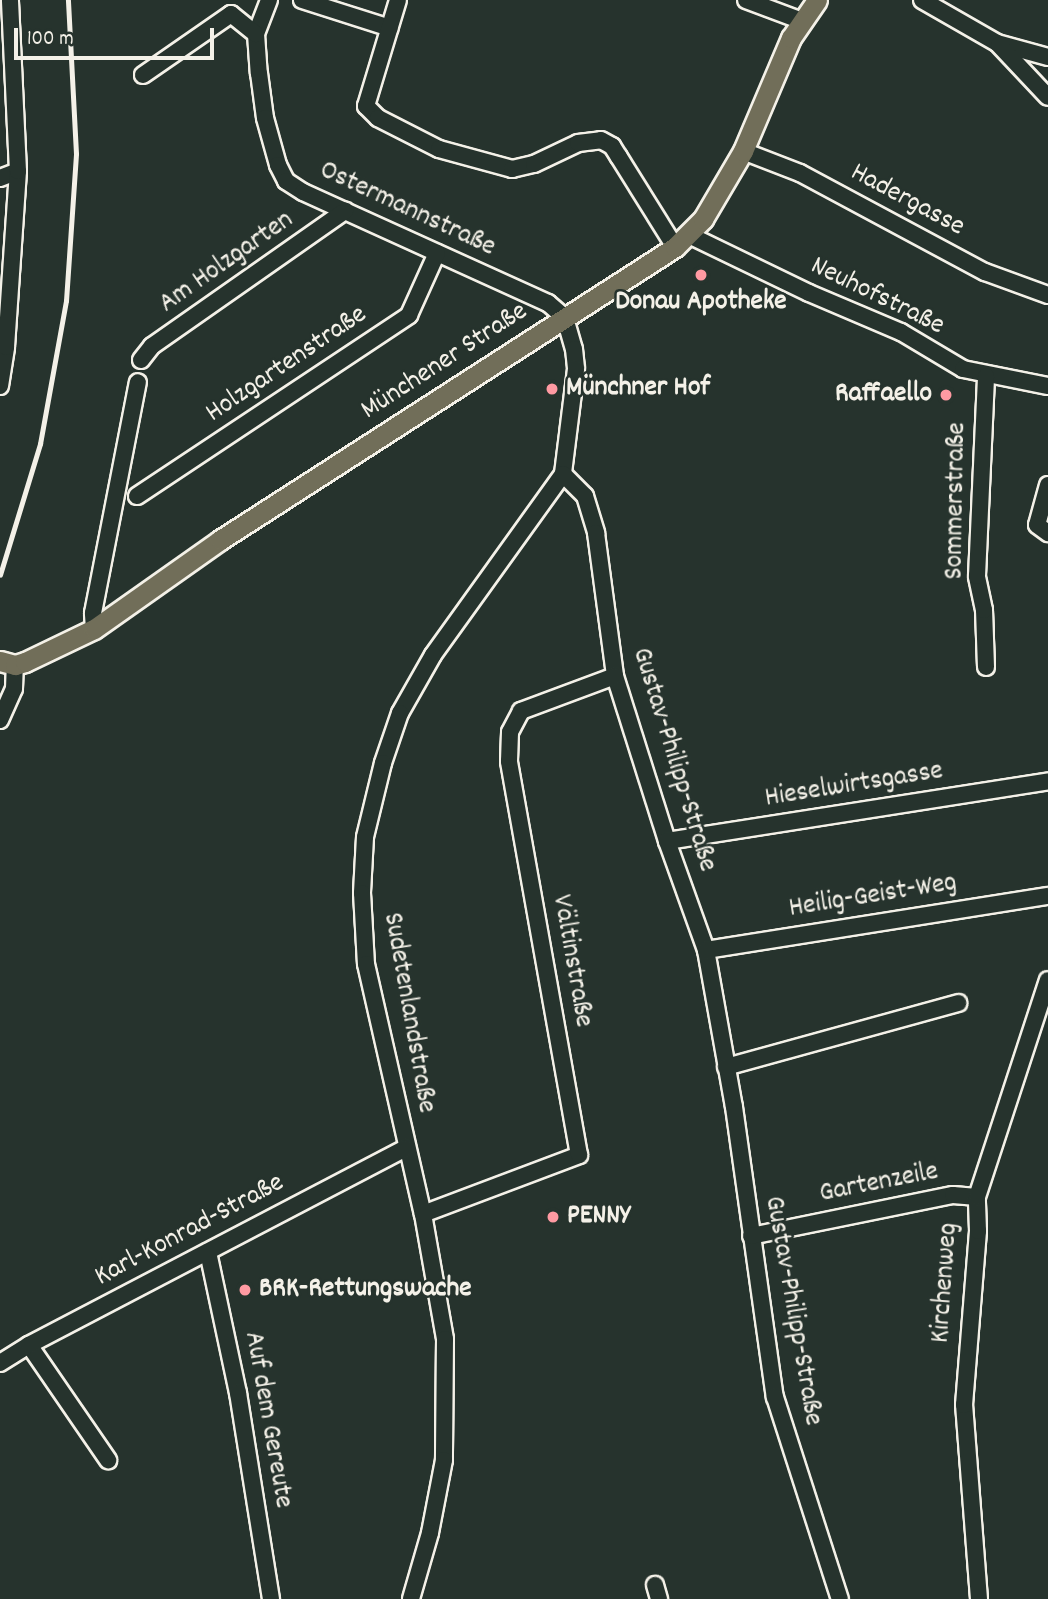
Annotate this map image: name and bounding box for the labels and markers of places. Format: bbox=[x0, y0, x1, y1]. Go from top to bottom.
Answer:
marker: Donau Apotheke bbox=[693, 267, 709, 283]
place label: Donau Apotheke bbox=[615, 286, 787, 320]
place label: Münchner Hof bbox=[566, 372, 710, 406]
place label: Raffaello bbox=[835, 378, 932, 412]
marker: Münchner Hof bbox=[544, 381, 560, 397]
marker: Raffaello bbox=[938, 387, 954, 403]
place label: PENNY bbox=[567, 1200, 630, 1234]
marker: PENNY bbox=[545, 1209, 561, 1225]
place label: BRK-Rettungswache bbox=[259, 1273, 472, 1307]
marker: BRK-Rettungswache bbox=[237, 1282, 253, 1298]

